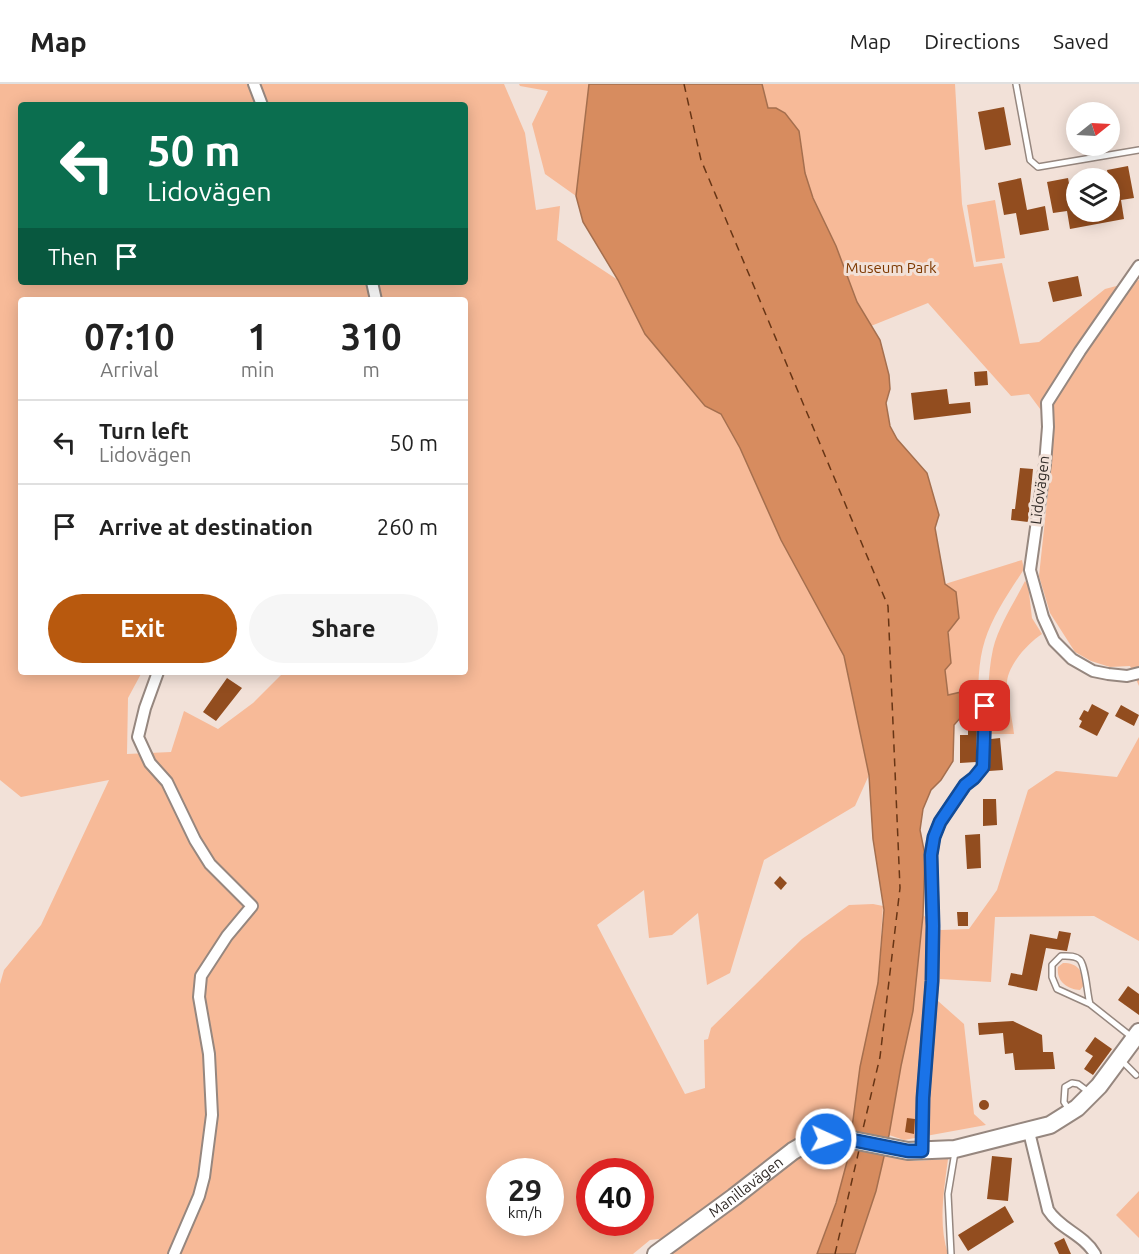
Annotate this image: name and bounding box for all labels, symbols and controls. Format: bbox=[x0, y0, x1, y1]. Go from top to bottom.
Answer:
text: Map bbox=[30, 26, 87, 57]
text: Map bbox=[850, 29, 891, 53]
text: Directions bbox=[924, 29, 1020, 53]
text: Saved bbox=[1053, 29, 1109, 53]
north arrow bbox=[1066, 102, 1120, 156]
map controls bbox=[1066, 102, 1120, 222]
icon: left bbox=[48, 126, 126, 204]
text: 50 m bbox=[147, 127, 241, 174]
button: layers bbox=[1066, 168, 1120, 222]
text: Lidovägen bbox=[147, 176, 272, 206]
icon: arrive bbox=[110, 240, 143, 273]
text: Then bbox=[48, 244, 98, 269]
park label: Museum Park bbox=[845, 259, 937, 276]
text: 07:10 bbox=[84, 316, 174, 357]
text: 1 bbox=[247, 316, 268, 357]
text: 310 bbox=[341, 316, 402, 357]
text: Arrival bbox=[100, 358, 159, 381]
text: min bbox=[241, 358, 274, 381]
text: m bbox=[363, 358, 380, 381]
text: Turn left bbox=[99, 418, 189, 443]
icon: left bbox=[48, 426, 81, 459]
text: 50 m bbox=[389, 430, 438, 455]
text: Lidovägen bbox=[99, 443, 191, 466]
street label: Lidovägen bbox=[1027, 455, 1052, 525]
icon: arrive bbox=[48, 510, 81, 543]
text: Arrive at destination bbox=[99, 514, 313, 539]
text: 260 m bbox=[377, 514, 438, 539]
button: Exit bbox=[48, 594, 237, 663]
button: Share bbox=[249, 594, 438, 663]
pin bbox=[959, 680, 1010, 731]
icon: arrive bbox=[968, 689, 1001, 722]
position arrow bbox=[794, 1107, 858, 1171]
street label: Manillavägen bbox=[705, 1153, 786, 1221]
speed limit sign: 40 bbox=[576, 1158, 654, 1236]
text: 29 bbox=[508, 1173, 542, 1207]
text: km/h bbox=[508, 1204, 542, 1221]

